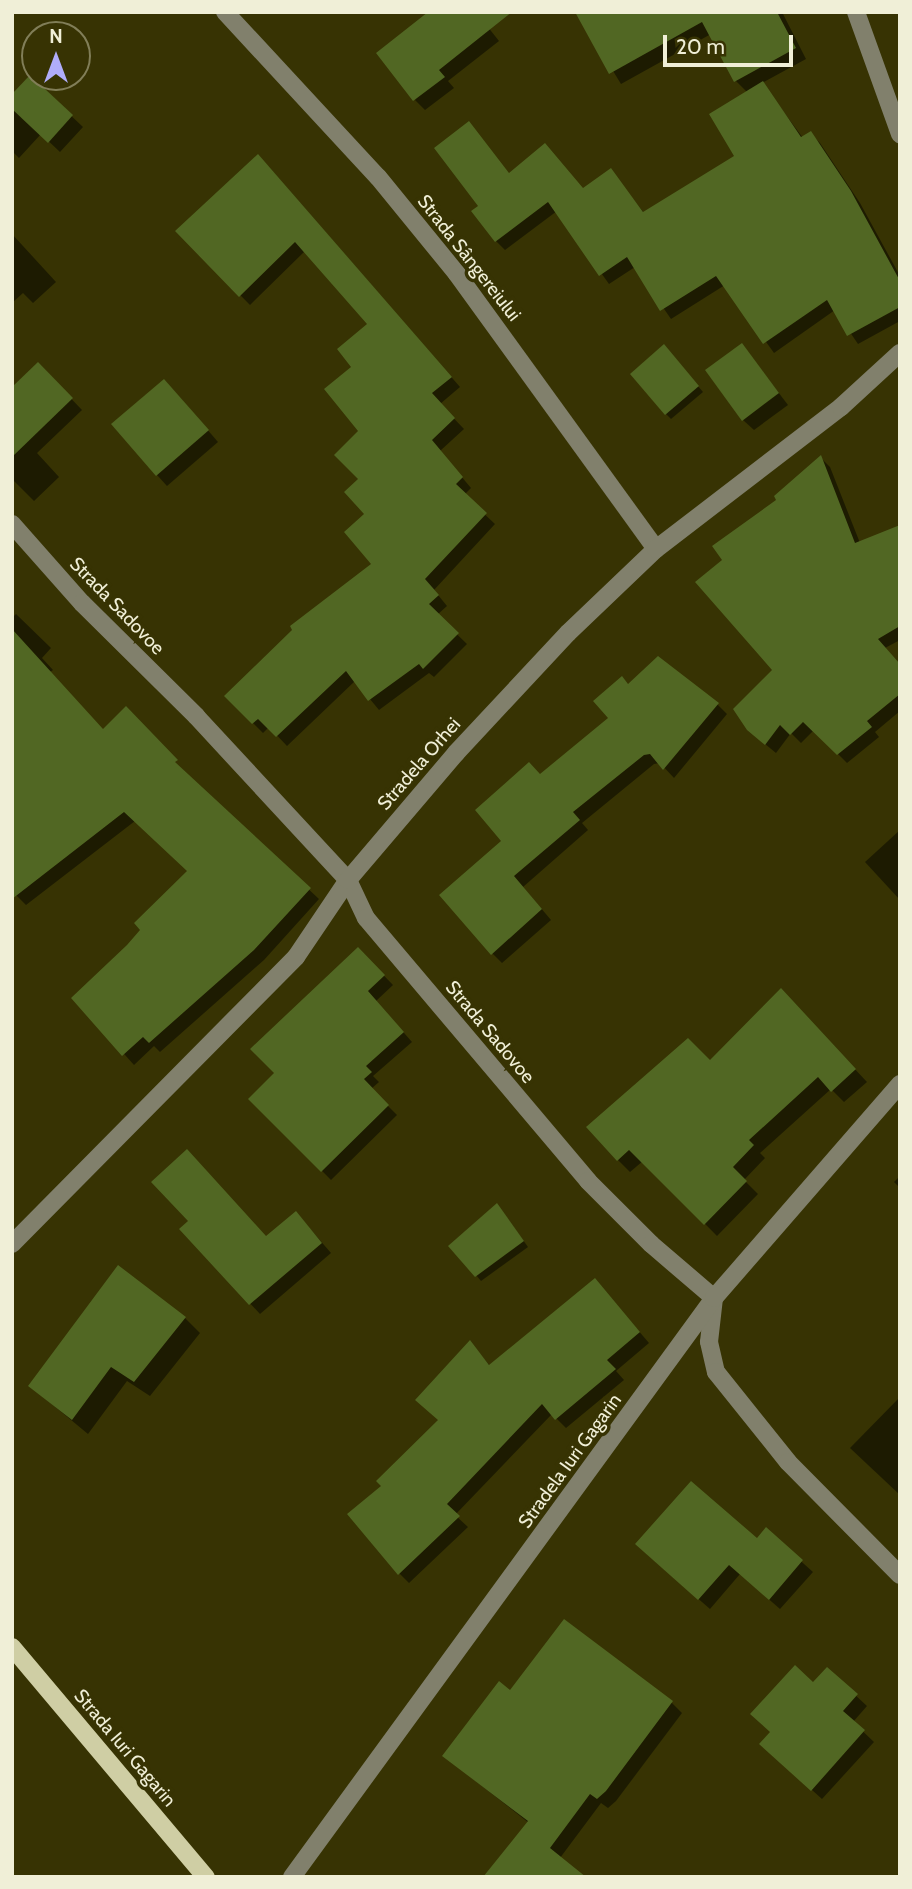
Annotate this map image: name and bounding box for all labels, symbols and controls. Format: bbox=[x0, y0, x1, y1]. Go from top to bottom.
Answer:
north arrow bbox=[21, 21, 91, 91]
scale bar bbox=[667, 21, 796, 65]
text: N bbox=[49, 25, 63, 48]
text: 20 m bbox=[676, 34, 725, 59]
street label: Strada Sângereiului bbox=[413, 190, 525, 326]
street label: Strada Sadovoe bbox=[65, 553, 169, 659]
street label: Stradela Orhei bbox=[373, 713, 465, 815]
street label: Strada Sadovoe bbox=[441, 976, 539, 1088]
street label: Stradela Iuri Gagarin bbox=[514, 1389, 626, 1533]
street label: Strada Iuri Gagarin bbox=[69, 1685, 181, 1811]

